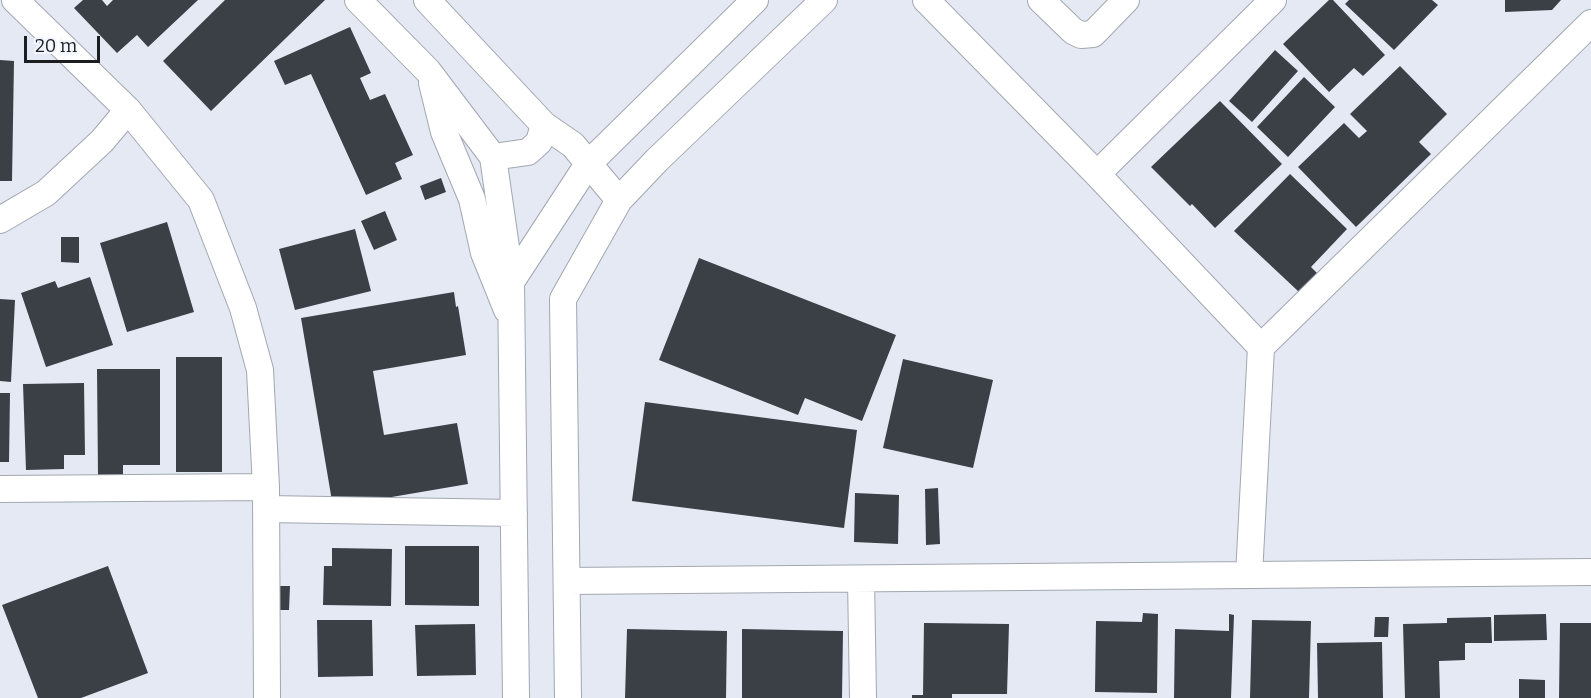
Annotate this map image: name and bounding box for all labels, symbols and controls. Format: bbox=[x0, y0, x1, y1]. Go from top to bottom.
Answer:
scale bar bbox=[27, 24, 104, 62]
text: 20 m bbox=[35, 35, 77, 57]

